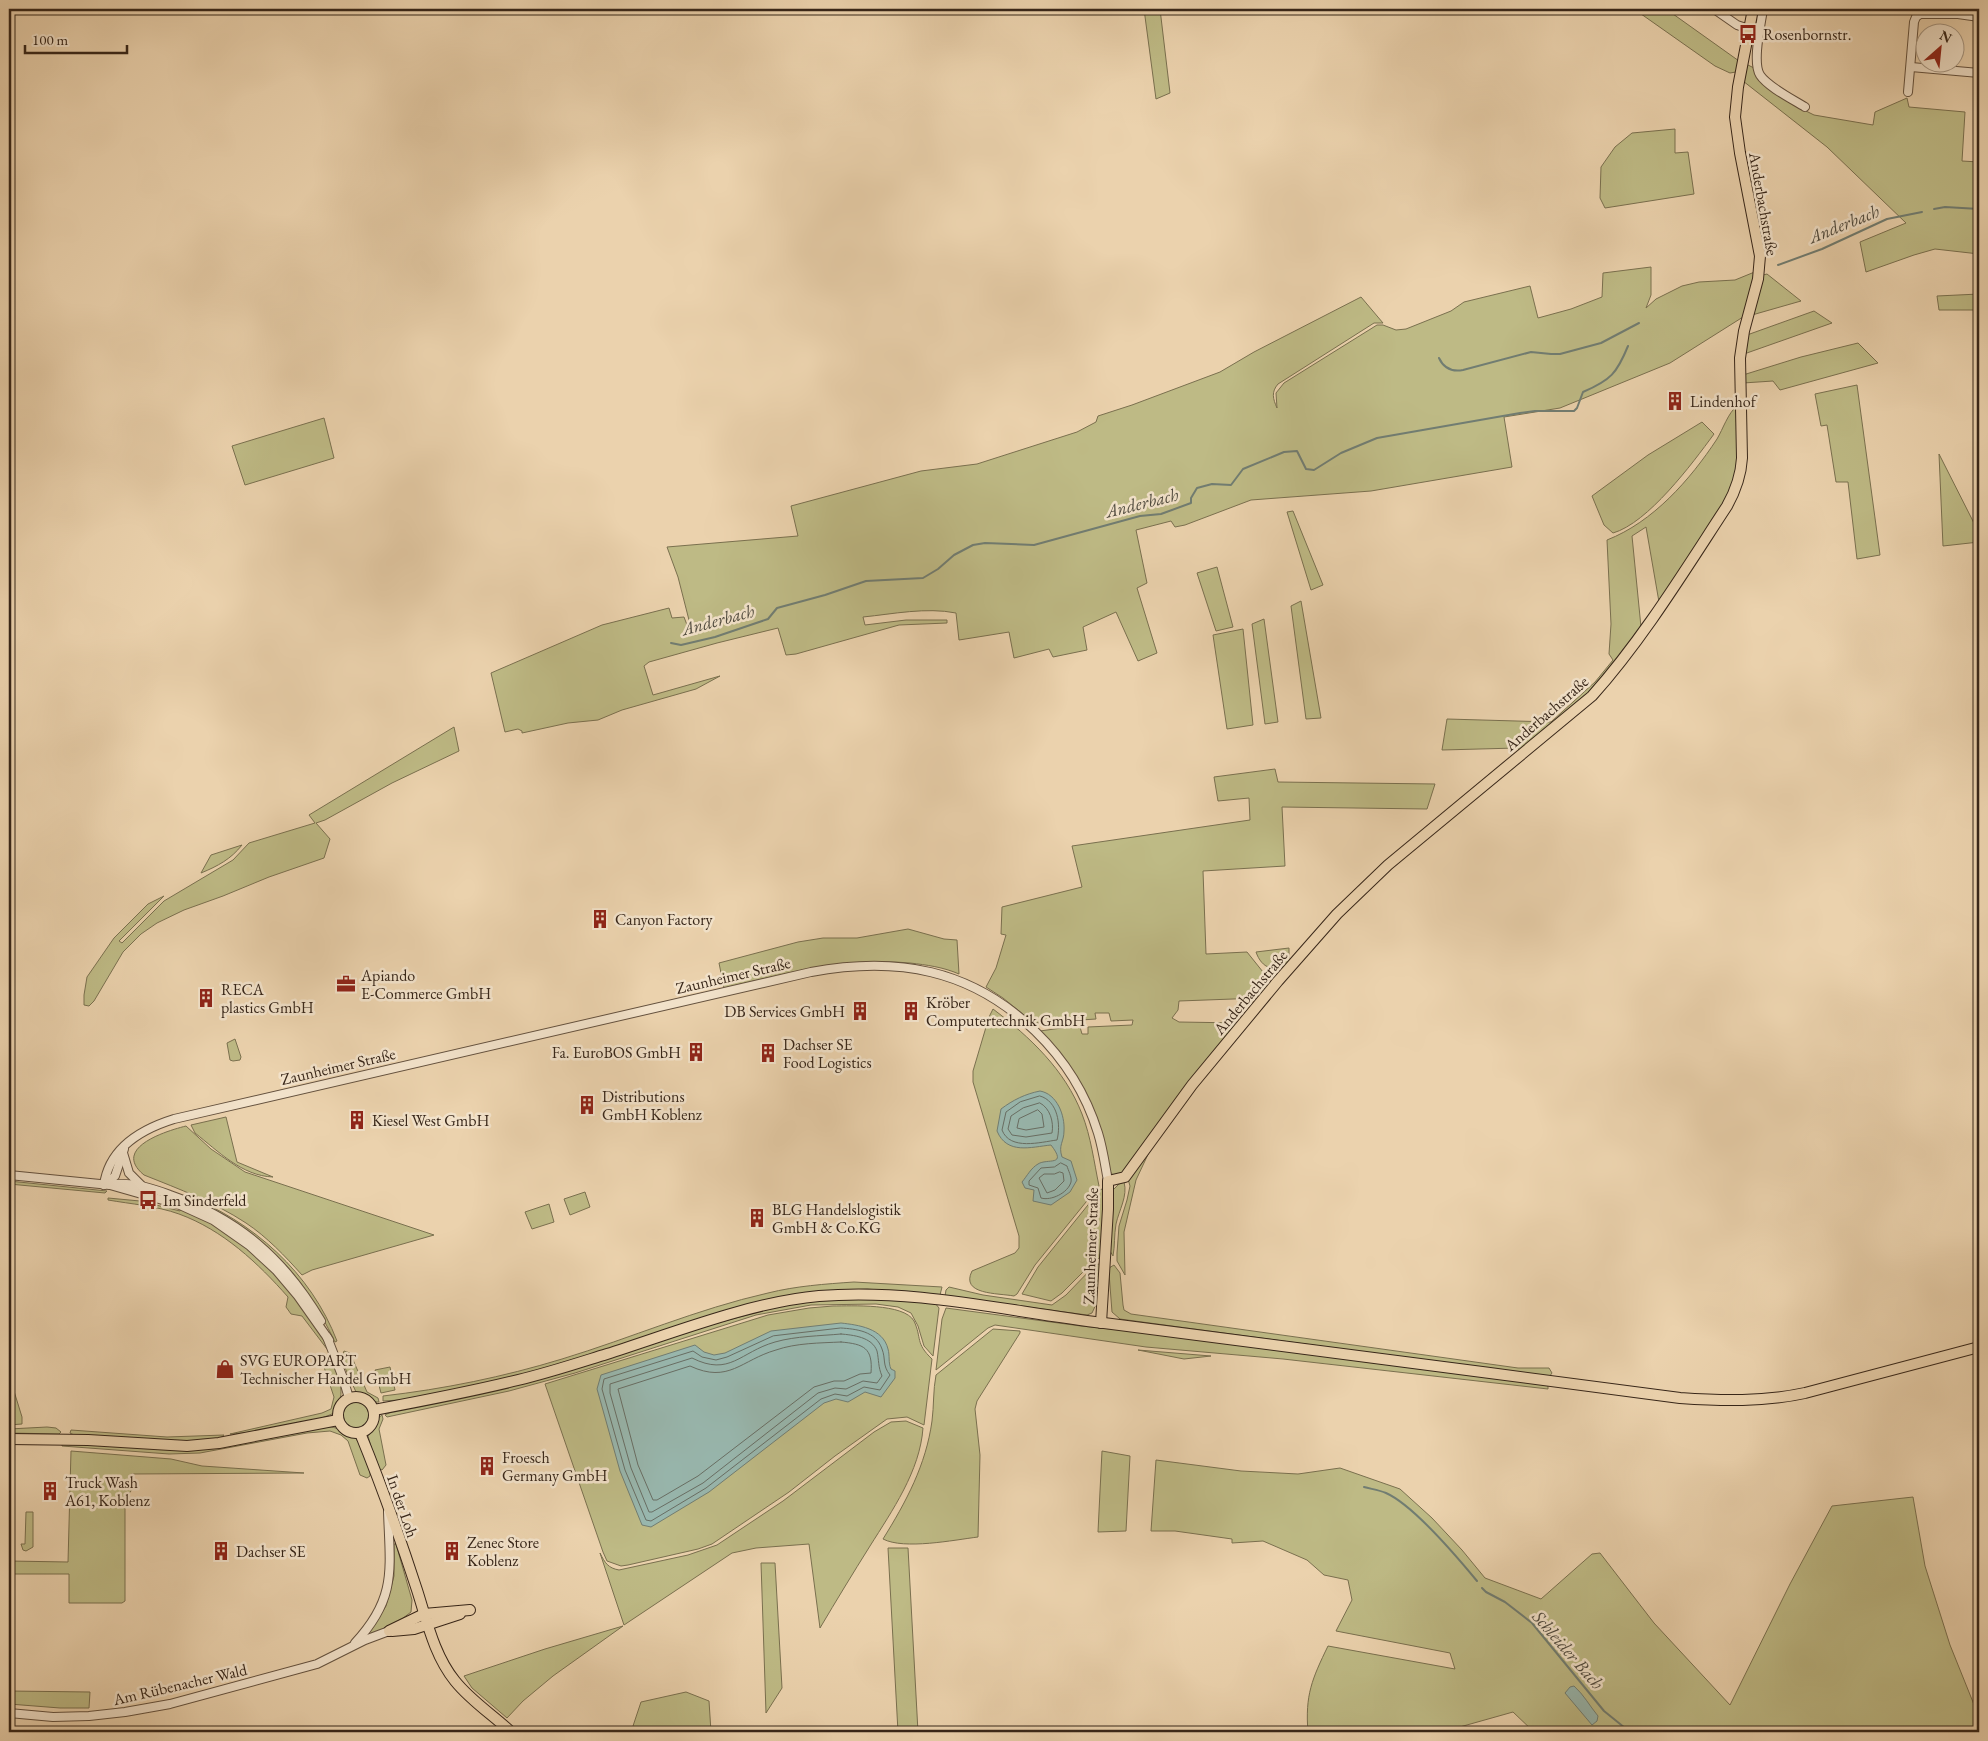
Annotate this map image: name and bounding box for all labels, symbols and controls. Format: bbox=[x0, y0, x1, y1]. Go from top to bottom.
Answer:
scale bar bbox=[25, 22, 128, 54]
north arrow bbox=[1916, 22, 1966, 72]
bus stop icon: Rosenbornstr. bbox=[1737, 23, 1759, 45]
place label: Rosenbornstr. bbox=[1763, 24, 1851, 45]
text: N bbox=[1937, 26, 1956, 47]
text: 100 m bbox=[32, 30, 69, 49]
street label: Anderbachstraße bbox=[1744, 150, 1783, 257]
water label: Anderbach bbox=[1803, 199, 1883, 249]
building icon: Lindenhof bbox=[1664, 390, 1686, 412]
place label: Lindenhof bbox=[1690, 391, 1758, 412]
water label: Anderbach bbox=[1101, 482, 1181, 523]
water label: Anderbach bbox=[677, 599, 757, 641]
street label: Anderbachstraße bbox=[1499, 671, 1593, 756]
building icon: Canyon Factory bbox=[589, 908, 611, 930]
place label: Canyon Factory bbox=[615, 909, 714, 930]
street label: Anderbachstraße bbox=[1208, 946, 1292, 1040]
street label: Zaunheimer Straße bbox=[674, 952, 792, 999]
place label: Apiando E-Commerce GmbH bbox=[360, 965, 491, 1004]
office icon: Apiando E-Commerce GmbH bbox=[335, 973, 357, 995]
place label: RECA plastics GmbH bbox=[221, 979, 314, 1018]
building icon: RECA plastics GmbH bbox=[195, 987, 217, 1009]
place label: Kröber Computertechnik GmbH bbox=[926, 992, 1085, 1031]
building icon: DB Services GmbH bbox=[849, 1000, 871, 1022]
building icon: Kröber Computertechnik GmbH bbox=[900, 1000, 922, 1022]
place label: DB Services GmbH bbox=[724, 1001, 845, 1022]
place label: Dachser SE Food Logistics bbox=[783, 1034, 872, 1073]
building icon: Fa. EuroBOS GmbH bbox=[685, 1041, 707, 1063]
place label: Fa. EuroBOS GmbH bbox=[552, 1042, 681, 1063]
building icon: Dachser SE Food Logistics bbox=[757, 1042, 779, 1064]
street label: Zaunheimer Straße bbox=[279, 1043, 397, 1090]
place label: Distributions GmbH Koblenz bbox=[602, 1086, 702, 1125]
building icon: Distributions GmbH Koblenz bbox=[576, 1094, 598, 1116]
building icon: Kiesel West GmbH bbox=[346, 1109, 368, 1131]
place label: Kiesel West GmbH bbox=[372, 1110, 490, 1131]
street label: Zaunheimer Straße bbox=[1078, 1187, 1103, 1305]
bus stop icon: Im Sinderfeld bbox=[137, 1189, 159, 1211]
place label: Im Sinderfeld bbox=[163, 1190, 247, 1211]
place label: BLG Handelslogistik GmbH & Co.KG bbox=[772, 1199, 901, 1238]
building icon: BLG Handelslogistik GmbH & Co.KG bbox=[746, 1207, 768, 1229]
place label: SVG EUROPART Technischer Handel GmbH bbox=[240, 1350, 411, 1389]
shop icon: SVG EUROPART Technischer Handel GmbH bbox=[214, 1358, 236, 1380]
place label: Froesch Germany GmbH bbox=[502, 1447, 607, 1486]
building icon: Froesch Germany GmbH bbox=[476, 1455, 498, 1477]
place label: Truck Wash A61, Koblenz bbox=[64, 1472, 150, 1511]
street label: In der Loh bbox=[382, 1472, 423, 1540]
building icon: Truck Wash A61, Koblenz bbox=[39, 1480, 61, 1502]
place label: Zenec Store Koblenz bbox=[467, 1532, 539, 1571]
building icon: Dachser SE bbox=[210, 1540, 232, 1562]
building icon: Zenec Store Koblenz bbox=[441, 1540, 463, 1562]
place label: Dachser SE bbox=[236, 1541, 306, 1562]
water label: Schleider Bach bbox=[1527, 1605, 1609, 1694]
street label: Am Rübenacher Wald bbox=[110, 1659, 250, 1710]

